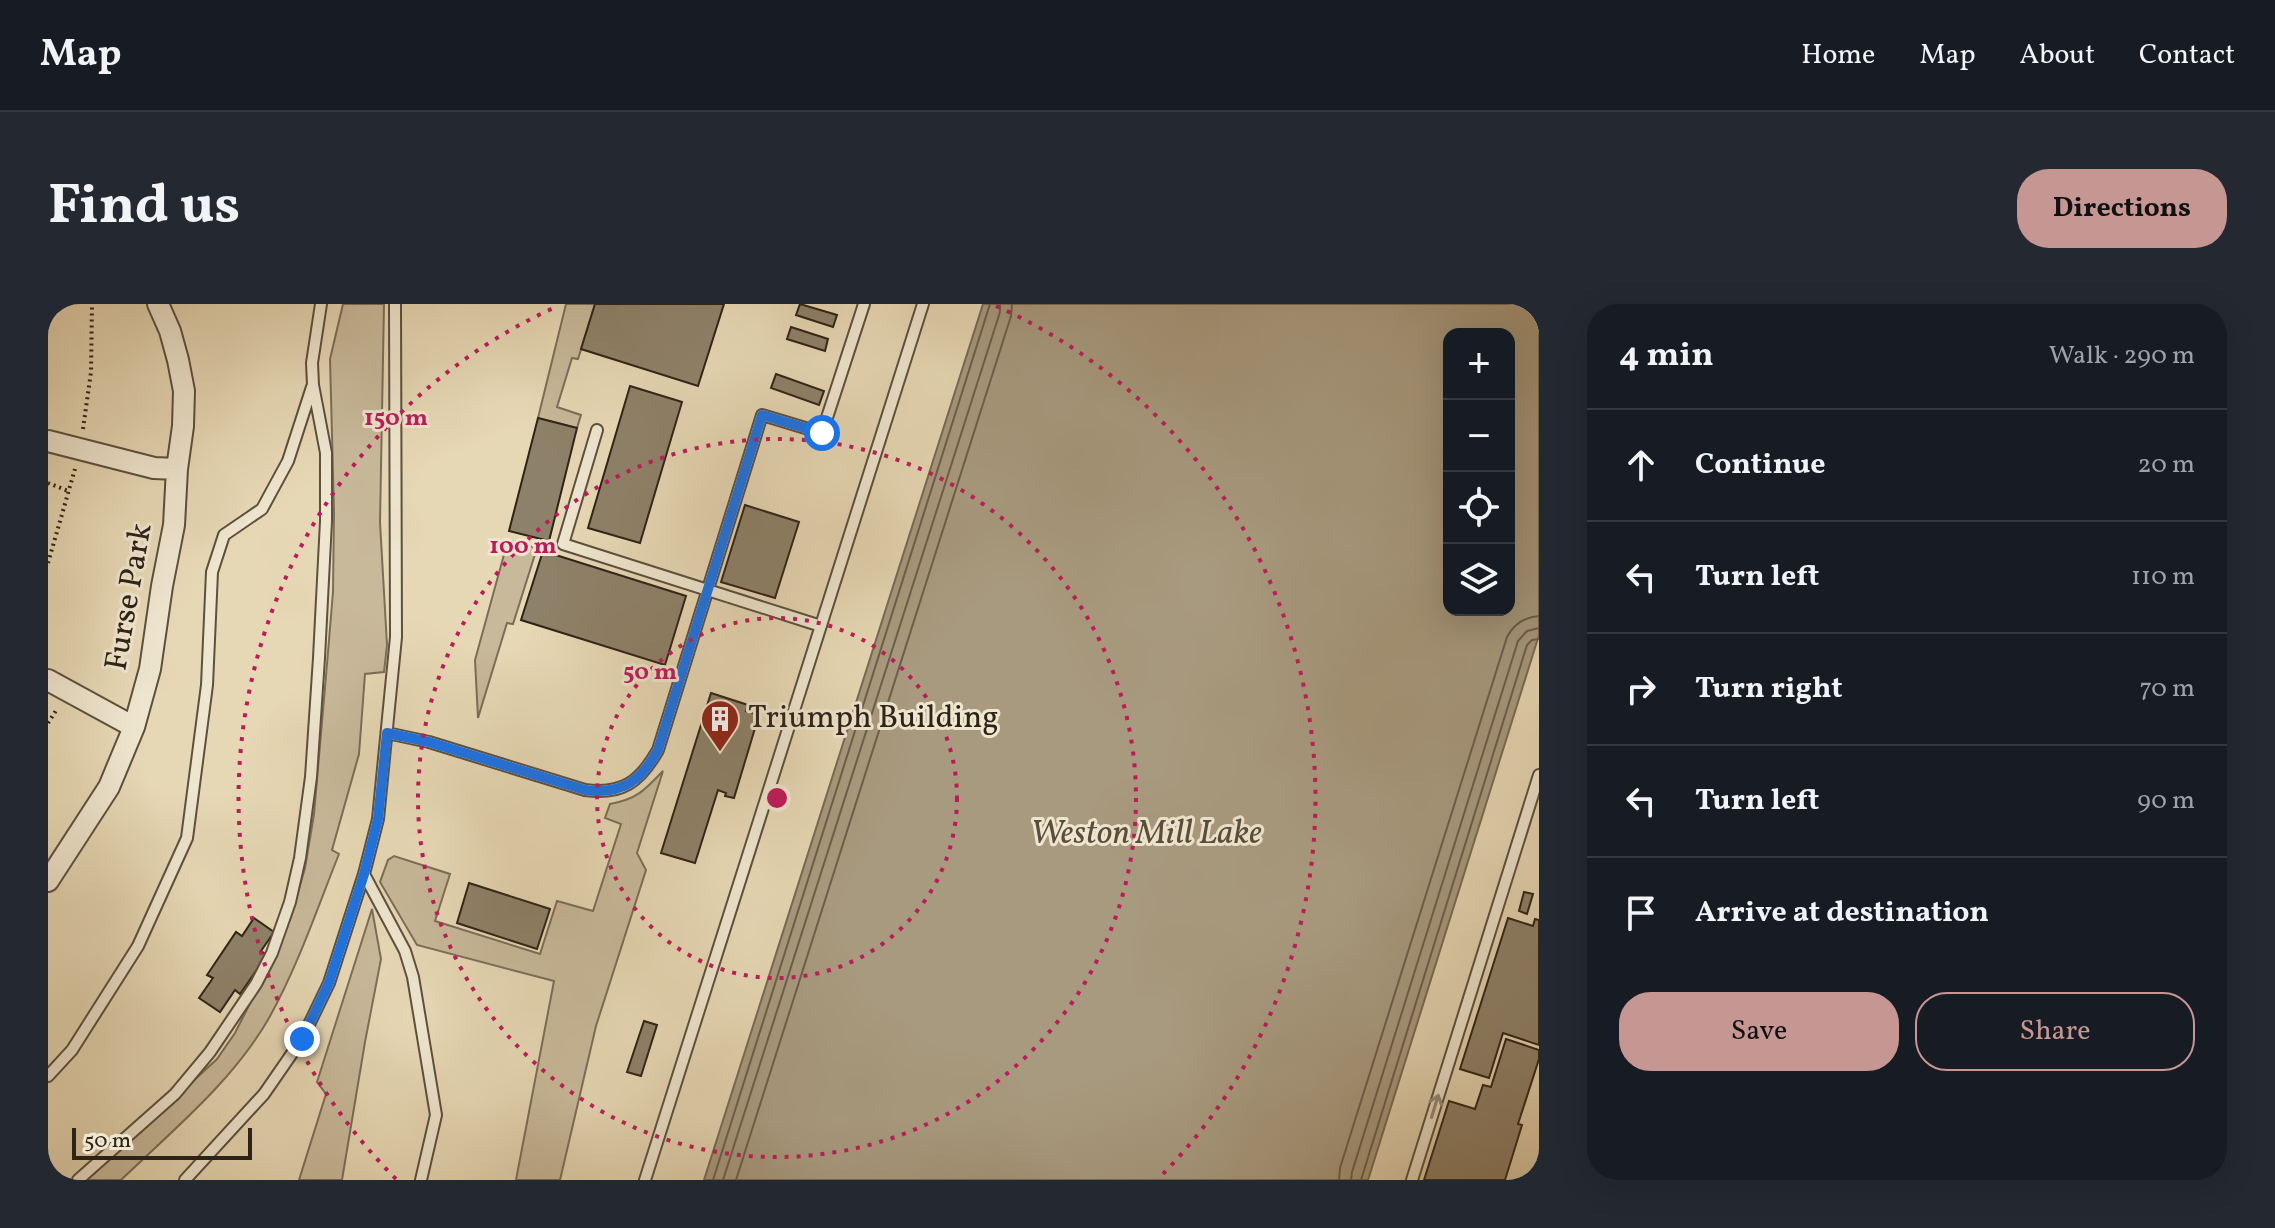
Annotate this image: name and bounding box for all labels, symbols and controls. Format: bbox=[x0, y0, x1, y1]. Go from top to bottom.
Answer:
text: Map bbox=[40, 29, 121, 82]
text: Home bbox=[1801, 36, 1875, 75]
text: Map bbox=[1919, 36, 1975, 75]
text: About bbox=[2019, 36, 2095, 75]
text: Contact bbox=[2139, 36, 2235, 75]
text: Find us bbox=[48, 169, 240, 247]
button: Directions bbox=[2017, 169, 2227, 248]
map controls bbox=[1443, 328, 1515, 616]
button: + bbox=[1443, 328, 1515, 400]
text: 4 min bbox=[1619, 333, 1714, 380]
text: Walk · 290 m bbox=[2049, 338, 2195, 374]
button: − bbox=[1443, 400, 1515, 472]
text: 150 m bbox=[364, 402, 428, 436]
route start bbox=[804, 415, 840, 451]
icon: ahead bbox=[1619, 443, 1663, 487]
text: Continue bbox=[1695, 444, 1826, 486]
text: 20 m bbox=[2137, 447, 2195, 483]
button: locate bbox=[1443, 472, 1515, 544]
street label: Furse Park bbox=[95, 520, 165, 674]
text: 100 m bbox=[489, 530, 557, 564]
button: layers bbox=[1443, 544, 1515, 616]
icon: left bbox=[1619, 555, 1663, 599]
text: Turn left bbox=[1695, 556, 1819, 598]
text: 110 m bbox=[2131, 559, 2195, 595]
text: 50 m bbox=[623, 656, 677, 690]
icon: right bbox=[1619, 667, 1663, 711]
text: Turn right bbox=[1695, 668, 1843, 710]
text: 70 m bbox=[2140, 671, 2195, 707]
place label: Triumph Building bbox=[748, 697, 999, 741]
building icon: Triumph Building bbox=[699, 698, 741, 753]
icon: left bbox=[1619, 779, 1663, 823]
text: Turn left bbox=[1695, 780, 1819, 822]
text: 90 m bbox=[2137, 783, 2195, 819]
centre of rings bbox=[763, 784, 791, 812]
water label: Weston Mill Lake bbox=[1030, 811, 1262, 858]
icon: arrive bbox=[1619, 891, 1663, 935]
text: Arrive at destination bbox=[1695, 892, 1989, 934]
button: Save bbox=[1619, 992, 1899, 1071]
button: Share bbox=[1915, 992, 2195, 1071]
route end bbox=[284, 1021, 320, 1057]
one-way arrow bbox=[1428, 1093, 1443, 1119]
scale bar bbox=[72, 1124, 252, 1160]
text: 50 m bbox=[84, 1126, 131, 1157]

